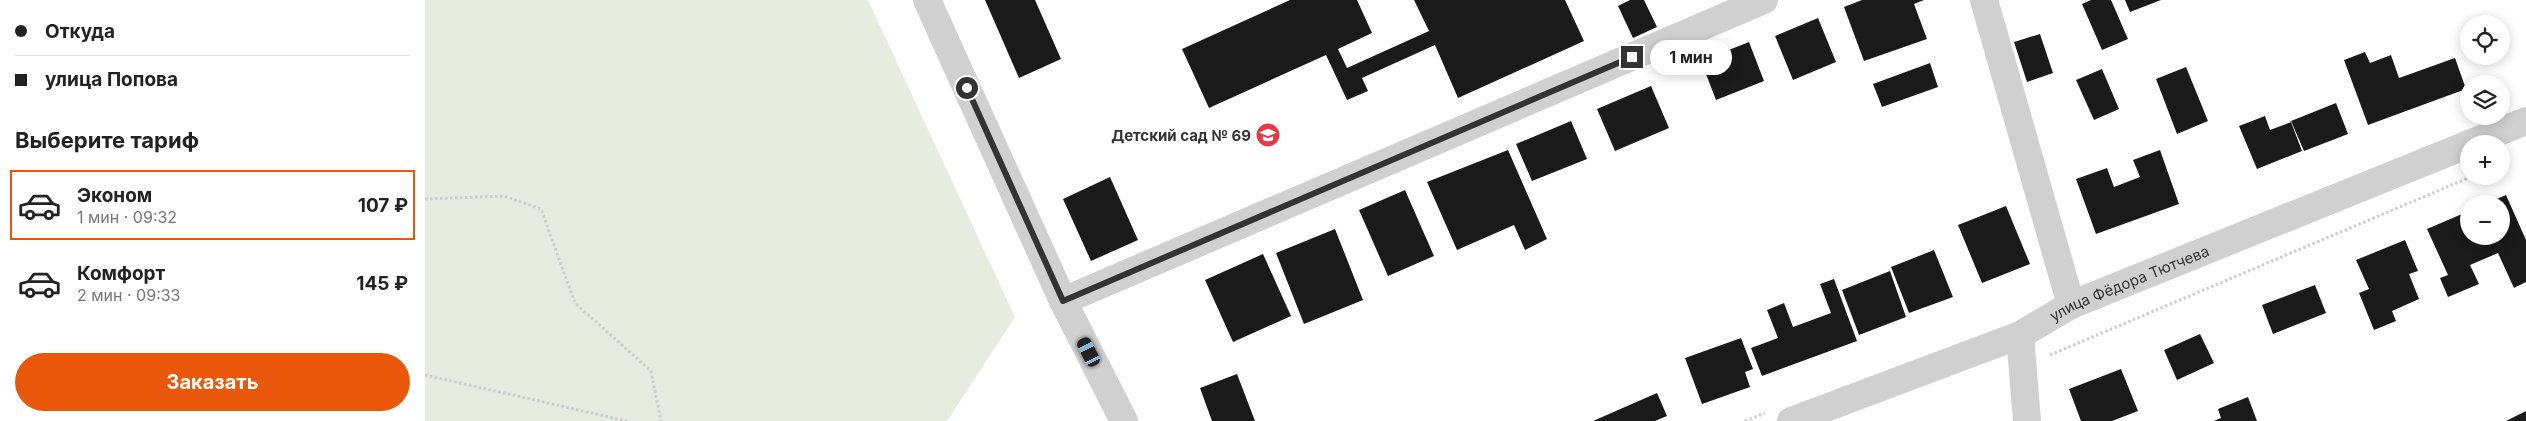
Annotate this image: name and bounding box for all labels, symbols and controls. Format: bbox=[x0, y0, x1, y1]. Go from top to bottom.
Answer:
map controls bbox=[2460, 15, 2510, 245]
button: locate bbox=[2460, 15, 2510, 65]
text: Откуда bbox=[45, 20, 115, 43]
callout: 1 мин bbox=[1649, 40, 1732, 74]
route end bbox=[1621, 46, 1643, 68]
text: 1 мин bbox=[1669, 47, 1713, 67]
text: улица Попова bbox=[45, 68, 178, 91]
button: layers bbox=[2460, 75, 2510, 125]
route start bbox=[956, 77, 978, 99]
school or university icon: Детский сад № 69 bbox=[1255, 122, 1281, 148]
place label: Детский сад № 69 bbox=[1111, 126, 1251, 145]
text: Выберите тариф bbox=[15, 127, 199, 153]
button: + bbox=[2460, 135, 2510, 185]
icon: car bbox=[17, 183, 62, 228]
text: Эконом bbox=[77, 184, 152, 207]
text: 107 ₽ bbox=[358, 194, 408, 217]
button: − bbox=[2460, 195, 2510, 245]
text: 1 мин · 09:32 bbox=[77, 207, 177, 227]
street label: улица Фёдора Тютчева bbox=[2046, 241, 2212, 325]
icon: car bbox=[17, 261, 62, 306]
text: Комфорт bbox=[77, 262, 165, 285]
text: 145 ₽ bbox=[356, 272, 408, 295]
text: 2 мин · 09:33 bbox=[77, 285, 181, 305]
car bbox=[1075, 335, 1102, 369]
button: Заказать bbox=[15, 353, 410, 411]

